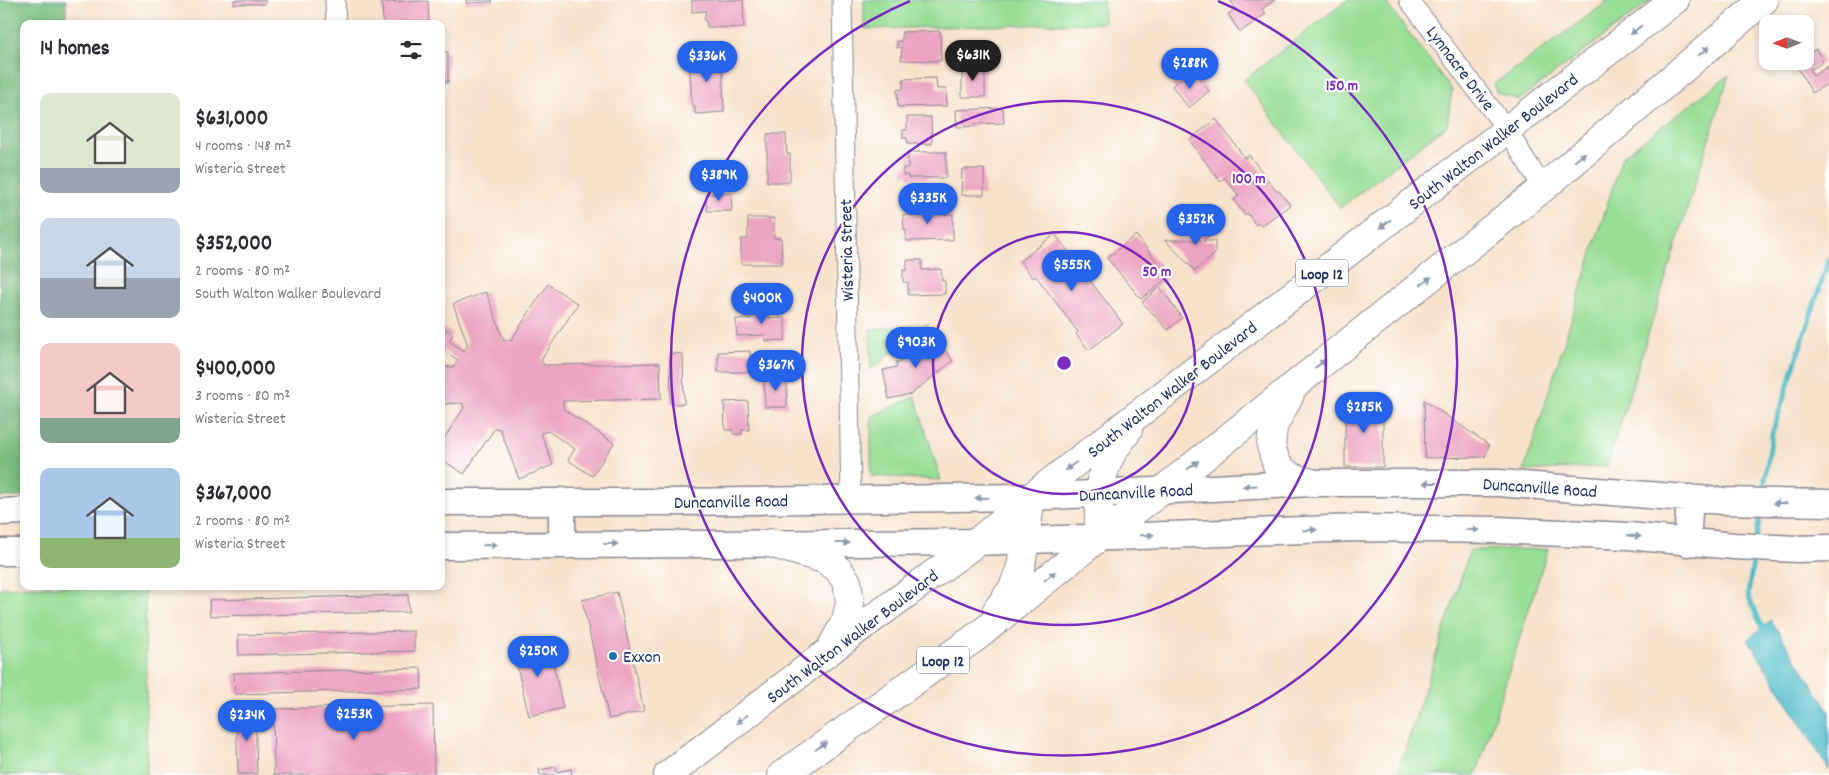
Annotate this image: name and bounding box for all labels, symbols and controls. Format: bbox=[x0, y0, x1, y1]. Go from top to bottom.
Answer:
north arrow bbox=[1759, 15, 1814, 70]
map controls bbox=[1759, 15, 1814, 70]
street label: Lynnacre Drive bbox=[1419, 22, 1499, 117]
one-way arrow bbox=[1630, 24, 1643, 35]
text: 14 homes bbox=[40, 35, 110, 65]
icon: filters bbox=[397, 36, 425, 64]
pin: $631K bbox=[938, 39, 1008, 82]
pin: $336K bbox=[672, 41, 742, 83]
text: $631K bbox=[956, 44, 990, 67]
text: $336K bbox=[688, 45, 726, 68]
one-way arrow bbox=[1698, 46, 1710, 57]
pin: $288K bbox=[1155, 48, 1225, 90]
text: $288K bbox=[1172, 52, 1208, 75]
street label: South Walton Walker Boulevard bbox=[1404, 69, 1585, 217]
text: 150 m bbox=[1326, 76, 1358, 98]
text: $631,000 bbox=[195, 105, 268, 135]
icon: home bbox=[80, 113, 140, 173]
text: 4 rooms · 148 m² bbox=[195, 135, 291, 158]
one-way arrow bbox=[1574, 151, 1587, 162]
text: Wisteria Street bbox=[195, 158, 286, 181]
pin: $389K bbox=[684, 160, 754, 202]
text: $389K bbox=[701, 164, 737, 187]
text: 100 m bbox=[1232, 169, 1266, 191]
pin: $335K bbox=[893, 182, 963, 225]
text: $335K bbox=[909, 187, 947, 210]
street label: Wisteria Street bbox=[835, 198, 862, 301]
pin: $352K bbox=[1161, 204, 1231, 246]
text: $352K bbox=[1177, 208, 1215, 231]
one-way arrow bbox=[1379, 218, 1392, 229]
text: $352,000 bbox=[195, 230, 272, 260]
icon: home bbox=[80, 238, 140, 298]
pin: $555K bbox=[1037, 250, 1107, 292]
text: $555K bbox=[1053, 254, 1091, 277]
text: 2 rooms · 80 m² bbox=[195, 260, 290, 283]
road number: Loop 12 bbox=[1296, 260, 1348, 286]
text: 50 m bbox=[1143, 262, 1171, 284]
one-way arrow bbox=[1419, 275, 1432, 286]
pin: $400K bbox=[727, 282, 797, 325]
text: South Walton Walker Boulevard bbox=[195, 283, 381, 306]
text: $400K bbox=[742, 287, 782, 310]
street label: South Walton Walker Boulevard bbox=[1083, 317, 1264, 465]
pin: $903K bbox=[881, 326, 951, 369]
text: $903K bbox=[897, 331, 935, 354]
pin: $367K bbox=[741, 350, 811, 392]
text: $367K bbox=[758, 354, 794, 377]
centre of rings bbox=[1055, 354, 1073, 372]
text: $400,000 bbox=[195, 355, 276, 385]
one-way arrow bbox=[1314, 359, 1327, 369]
icon: home bbox=[80, 363, 140, 423]
text: 3 rooms · 80 m² bbox=[195, 385, 290, 408]
pin: $285K bbox=[1329, 392, 1399, 434]
text: $285K bbox=[1346, 396, 1382, 419]
text: Wisteria Street bbox=[195, 408, 286, 431]
one-way arrow bbox=[1186, 460, 1199, 471]
one-way arrow bbox=[1065, 461, 1078, 472]
street label: Duncanville Road bbox=[1482, 473, 1598, 506]
street label: Duncanville Road bbox=[1078, 479, 1194, 510]
one-way arrow bbox=[1421, 479, 1437, 487]
text: $367,000 bbox=[195, 480, 272, 510]
one-way arrow bbox=[1242, 483, 1258, 491]
icon: home bbox=[80, 488, 140, 548]
street label: Duncanville Road bbox=[674, 490, 788, 517]
one-way arrow bbox=[974, 494, 990, 502]
one-way arrow bbox=[1772, 498, 1788, 506]
text: 2 rooms · 80 m² bbox=[195, 510, 290, 533]
one-way arrow bbox=[1302, 526, 1318, 534]
one-way arrow bbox=[1464, 526, 1480, 534]
one-way arrow bbox=[1139, 531, 1155, 539]
one-way arrow bbox=[1627, 532, 1643, 540]
text: Wisteria Street bbox=[195, 533, 286, 556]
one-way arrow bbox=[836, 539, 852, 547]
one-way arrow bbox=[603, 540, 619, 548]
one-way arrow bbox=[482, 541, 498, 549]
street label: South Walton Walker Boulevard bbox=[762, 565, 945, 711]
one-way arrow bbox=[1043, 571, 1056, 582]
pin: $250K bbox=[503, 636, 573, 678]
text: $250K bbox=[519, 640, 557, 663]
place label: Exxon bbox=[623, 646, 661, 671]
road number: Loop 12 bbox=[917, 646, 969, 674]
marker: Exxon bbox=[607, 650, 619, 662]
pin: $253K bbox=[319, 698, 389, 741]
pin: $234K bbox=[212, 700, 282, 742]
text: $253K bbox=[335, 703, 373, 726]
text: $234K bbox=[229, 704, 265, 727]
one-way arrow bbox=[736, 713, 749, 724]
one-way arrow bbox=[814, 741, 828, 751]

